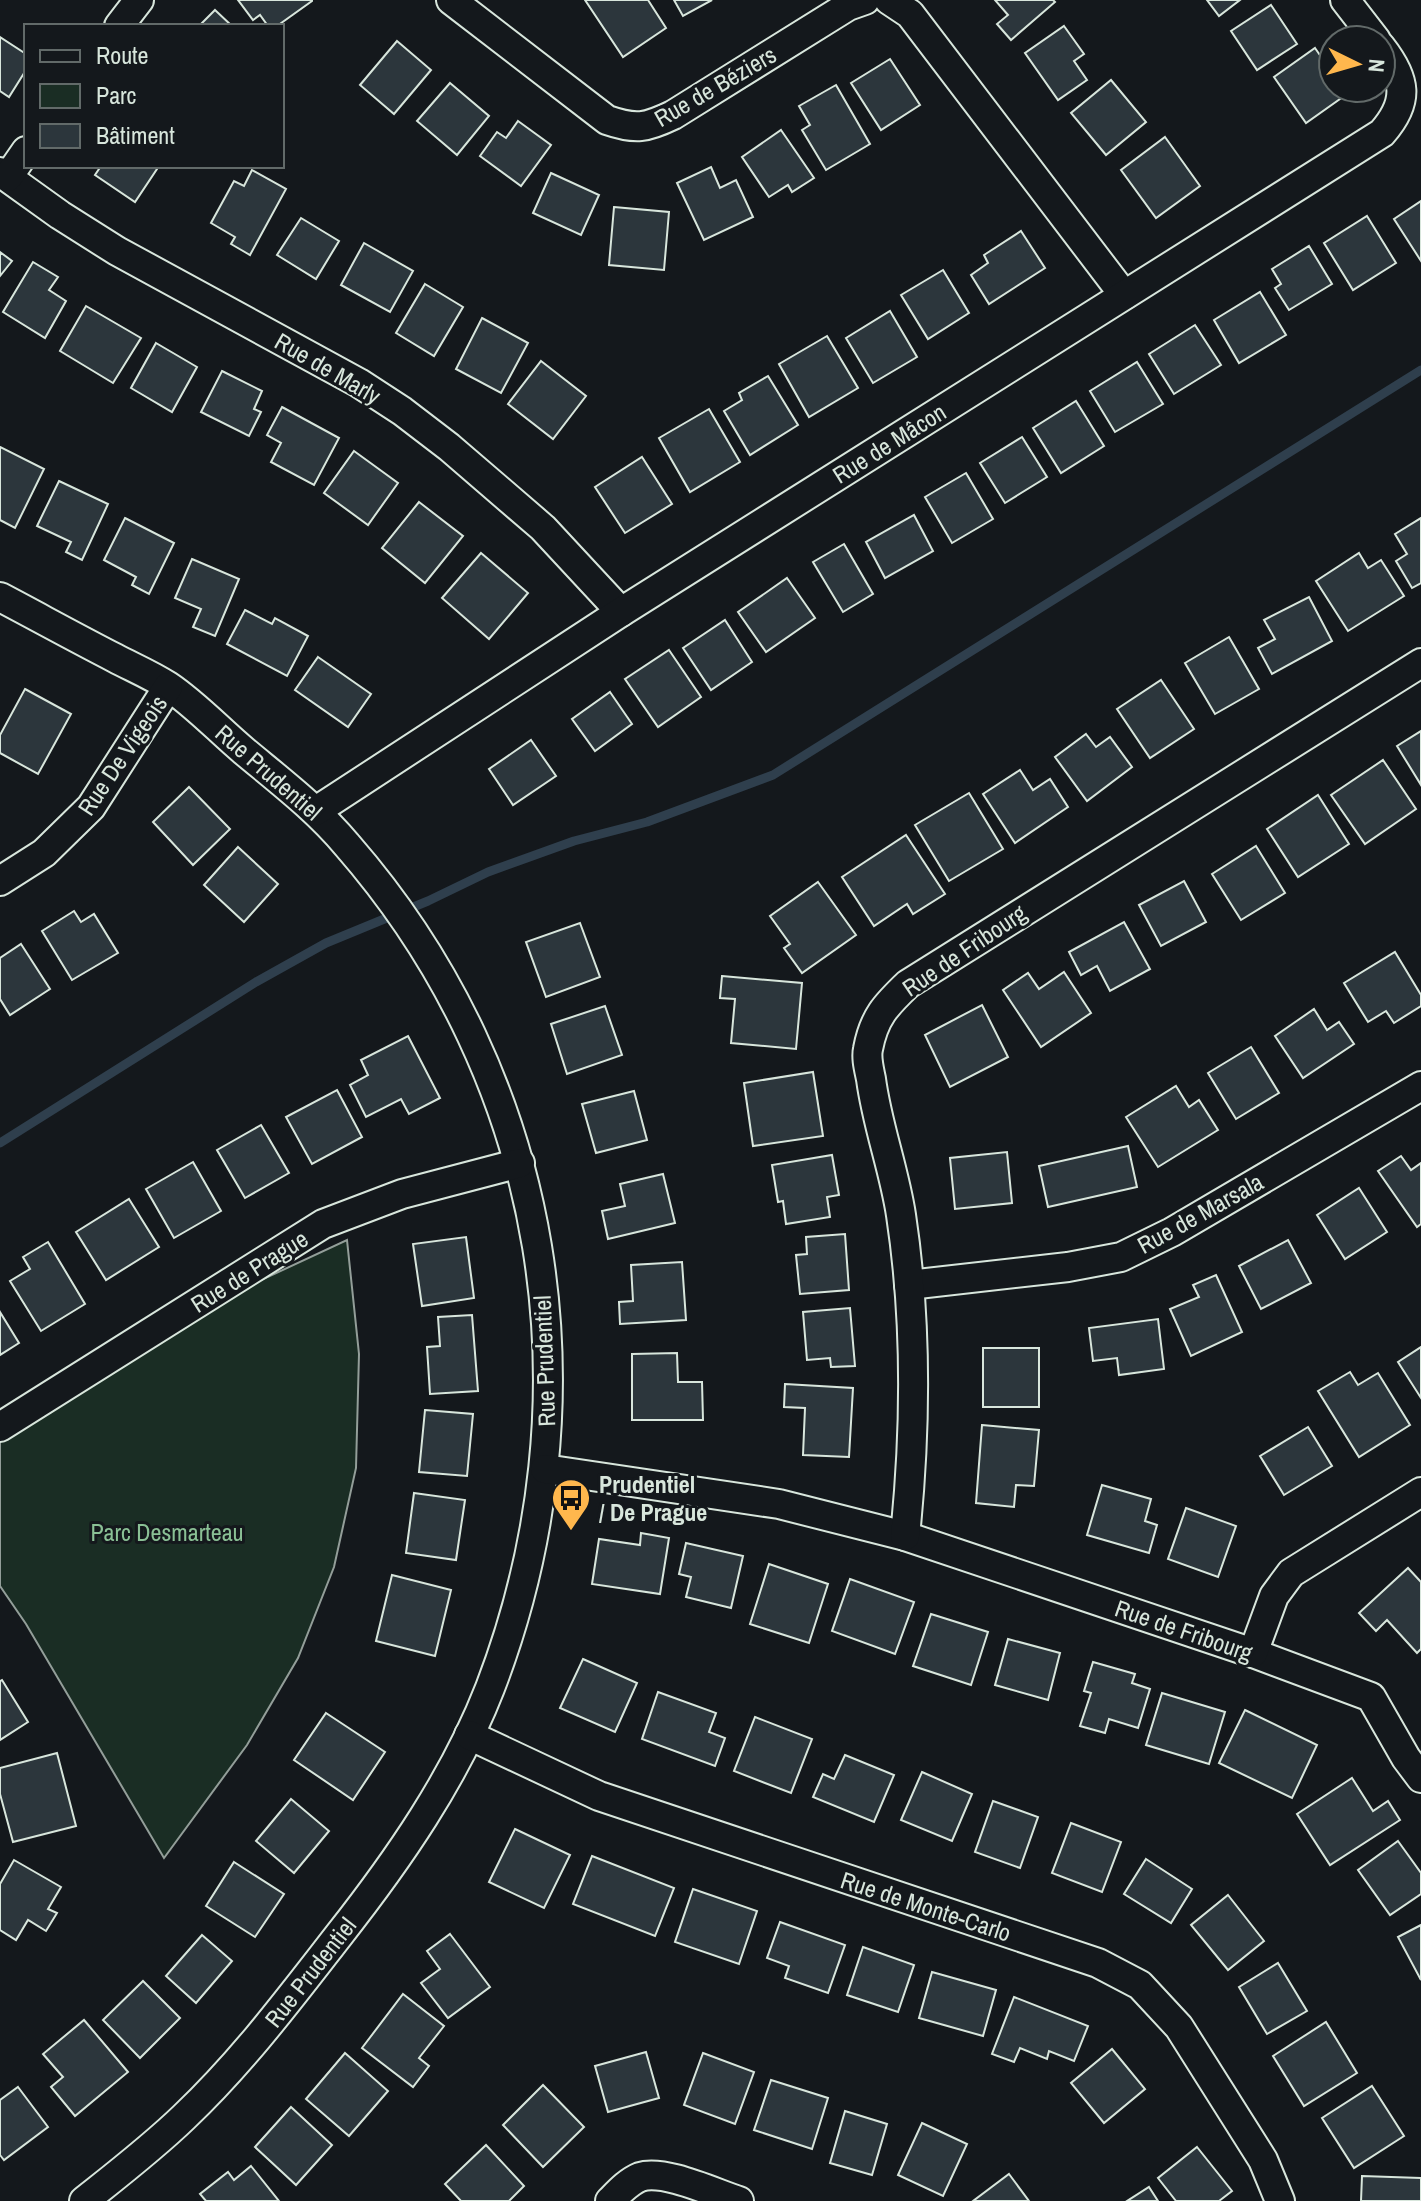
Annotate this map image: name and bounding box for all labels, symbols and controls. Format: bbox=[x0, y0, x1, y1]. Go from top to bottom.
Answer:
legend bbox=[24, 24, 284, 168]
north arrow bbox=[1317, 24, 1397, 104]
street label: Rue de Béziers bbox=[648, 38, 782, 134]
text: Route bbox=[96, 39, 149, 71]
text: N bbox=[1361, 58, 1392, 74]
text: Parc bbox=[96, 79, 137, 111]
text: Bâtiment bbox=[96, 119, 175, 151]
street label: Rue de Marly bbox=[269, 325, 387, 411]
street label: Rue de Mâcon bbox=[826, 396, 952, 490]
street label: Rue De Vigeois bbox=[70, 689, 174, 821]
street label: Rue Prudentiel bbox=[209, 717, 329, 827]
street label: Rue de Fribourg bbox=[896, 897, 1032, 1003]
street label: Rue de Marsala bbox=[1131, 1165, 1269, 1261]
street label: Rue de Prague bbox=[184, 1222, 314, 1320]
street label: Rue Prudentiel bbox=[526, 1295, 562, 1427]
place label: Prudentiel / De Prague bbox=[599, 1468, 707, 1528]
bus stop icon: Prudentiel / De Prague bbox=[550, 1477, 592, 1532]
park label: Parc Desmarteau bbox=[90, 1516, 244, 1548]
street label: Rue de Fribourg bbox=[1111, 1592, 1257, 1668]
street label: Rue de Monte-Carlo bbox=[837, 1863, 1015, 1949]
street label: Rue Prudentiel bbox=[257, 1910, 363, 2034]

